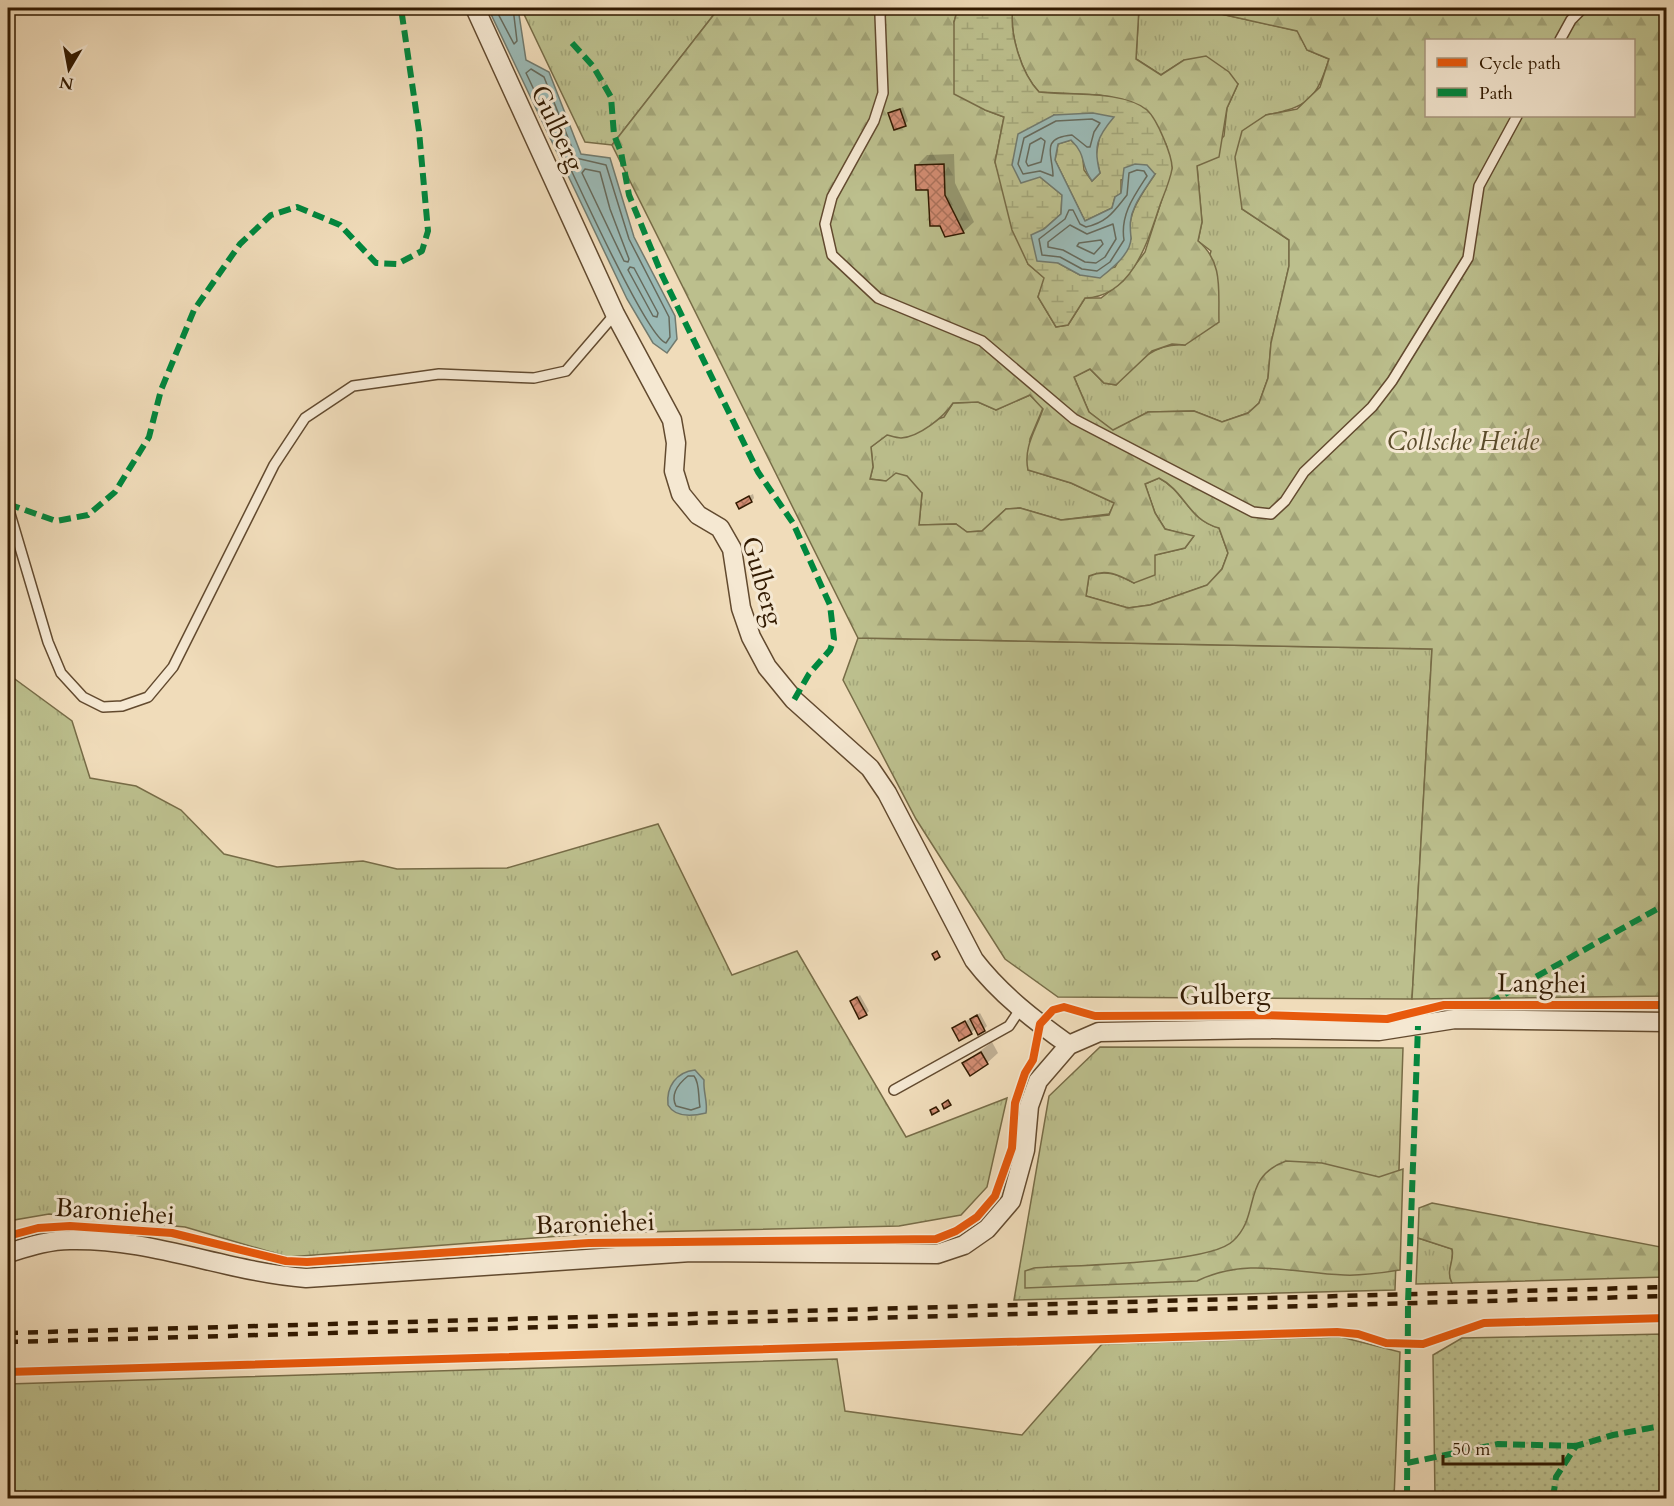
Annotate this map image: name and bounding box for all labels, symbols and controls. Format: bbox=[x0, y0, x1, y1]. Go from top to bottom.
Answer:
north arrow bbox=[39, 39, 99, 99]
legend bbox=[1425, 39, 1635, 117]
text: Cycle path bbox=[1479, 51, 1561, 76]
text: N bbox=[58, 71, 75, 95]
street label: Gulberg bbox=[522, 79, 593, 177]
text: Path bbox=[1479, 81, 1513, 106]
park label: Collsche Heide bbox=[1387, 424, 1540, 459]
street label: Gulberg bbox=[733, 532, 792, 630]
street label: Langhei bbox=[1497, 965, 1587, 1002]
street label: Gulberg bbox=[1179, 978, 1271, 1013]
street label: Baroniehei bbox=[54, 1190, 176, 1233]
street label: Baroniehei bbox=[535, 1204, 655, 1243]
scale bar bbox=[1443, 1428, 1563, 1466]
text: 50 m bbox=[1452, 1437, 1491, 1462]

